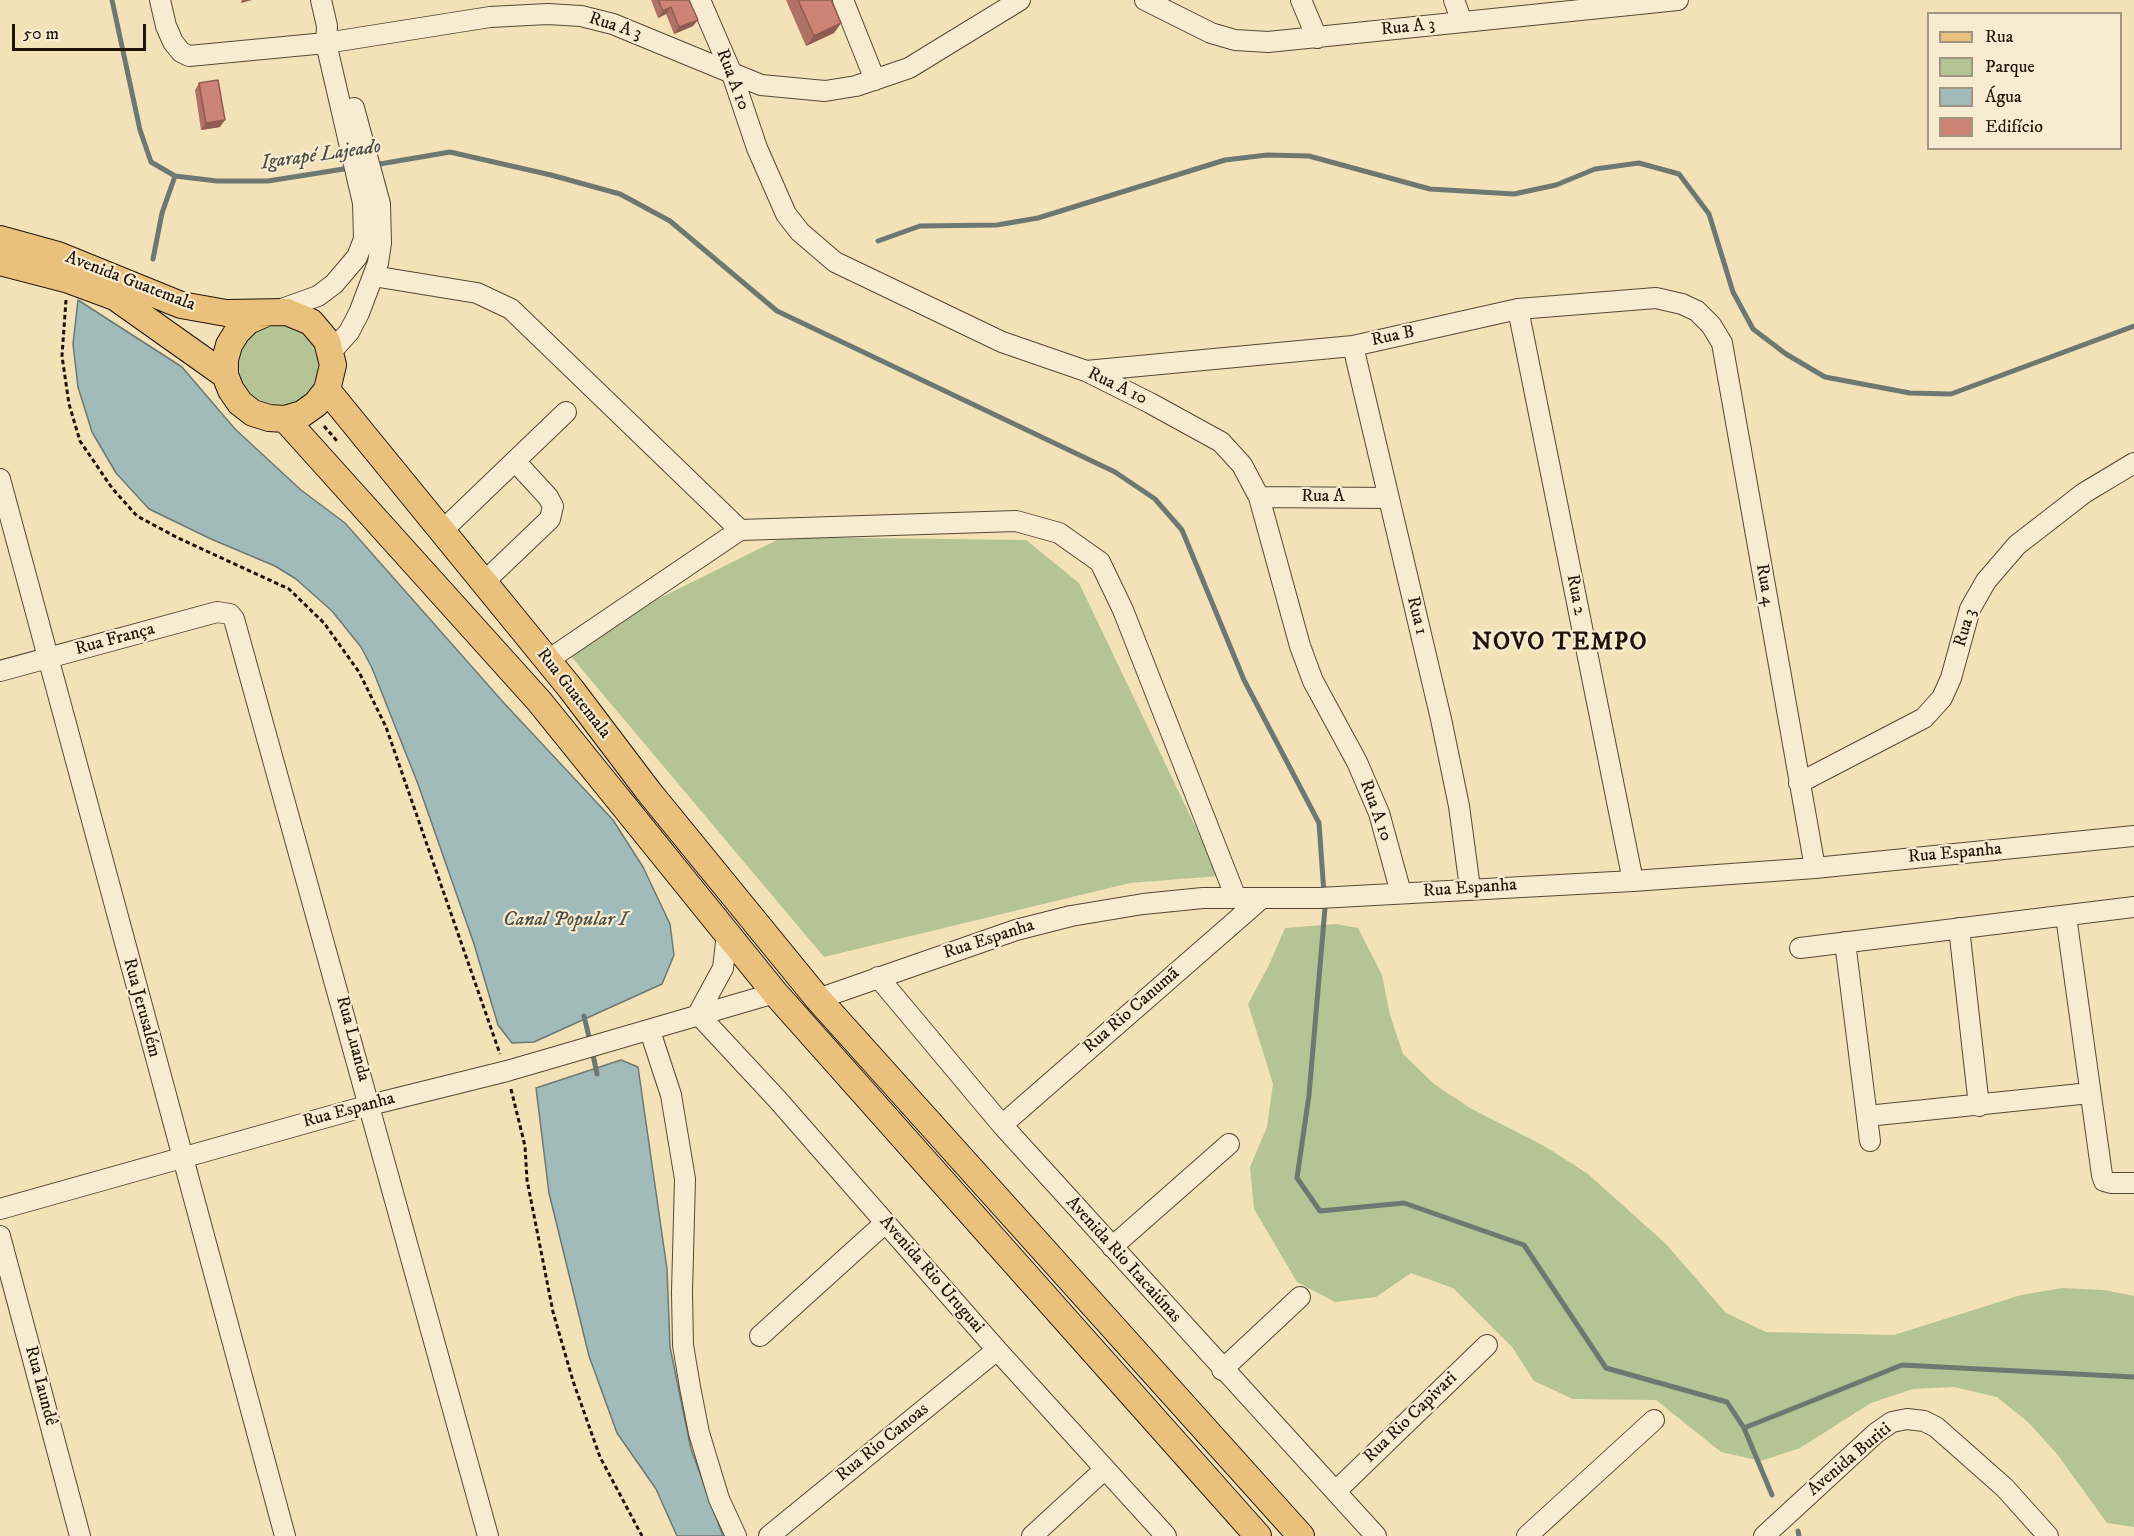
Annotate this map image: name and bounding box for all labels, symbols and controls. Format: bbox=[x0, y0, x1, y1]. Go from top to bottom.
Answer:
street label: Rua A 3 bbox=[586, 8, 644, 46]
scale bar bbox=[15, 12, 148, 50]
legend bbox=[1927, 12, 2122, 150]
street label: Rua A 3 bbox=[1380, 14, 1436, 42]
text: 50 m bbox=[23, 23, 59, 45]
text: Rua bbox=[1985, 26, 2013, 48]
street label: Rua A 10 bbox=[710, 46, 754, 114]
text: Parque bbox=[1985, 56, 2035, 78]
text: Água bbox=[1985, 86, 2022, 108]
text: Edifício bbox=[1985, 116, 2043, 138]
water label: Igarapé Lajeado bbox=[259, 136, 383, 176]
street label: Avenida Guatemala bbox=[62, 247, 198, 317]
street label: Rua B bbox=[1369, 322, 1417, 352]
street label: Rua A 10 bbox=[1084, 363, 1150, 411]
street label: Rua A bbox=[1301, 486, 1345, 508]
street label: Rua 4 bbox=[1750, 562, 1778, 608]
street label: Rua 2 bbox=[1560, 573, 1590, 617]
street label: Rua 1 bbox=[1401, 595, 1431, 637]
street label: Rua 3 bbox=[1950, 606, 1982, 650]
street label: Rua França bbox=[73, 619, 157, 661]
district label: NOVO TEMPO bbox=[1472, 630, 1648, 658]
street label: Rua Guatemala bbox=[531, 645, 615, 743]
street label: Rua A 10 bbox=[1354, 777, 1396, 845]
street label: Rua Espanha bbox=[1907, 839, 2003, 869]
street label: Rua Espanha bbox=[1422, 875, 1518, 903]
water label: Canal Popular I bbox=[503, 909, 627, 933]
street label: Rua Espanha bbox=[941, 915, 1037, 965]
street label: Rua Jerusalém bbox=[117, 956, 165, 1060]
street label: Rua Rio Canumã bbox=[1080, 963, 1184, 1059]
street label: Rua Luanda bbox=[330, 994, 374, 1084]
street label: Rua Espanha bbox=[301, 1088, 397, 1134]
street label: Avenida Rio Itacaiúnas bbox=[1061, 1192, 1185, 1328]
street label: Avenida Rio Uruguai bbox=[874, 1212, 988, 1338]
street label: Rua Iaundê bbox=[19, 1344, 61, 1428]
street label: Rua Rio Capivari bbox=[1360, 1368, 1462, 1468]
street label: Rua Rio Canoas bbox=[832, 1399, 934, 1487]
street label: Avenida Buriti bbox=[1804, 1419, 1896, 1501]

